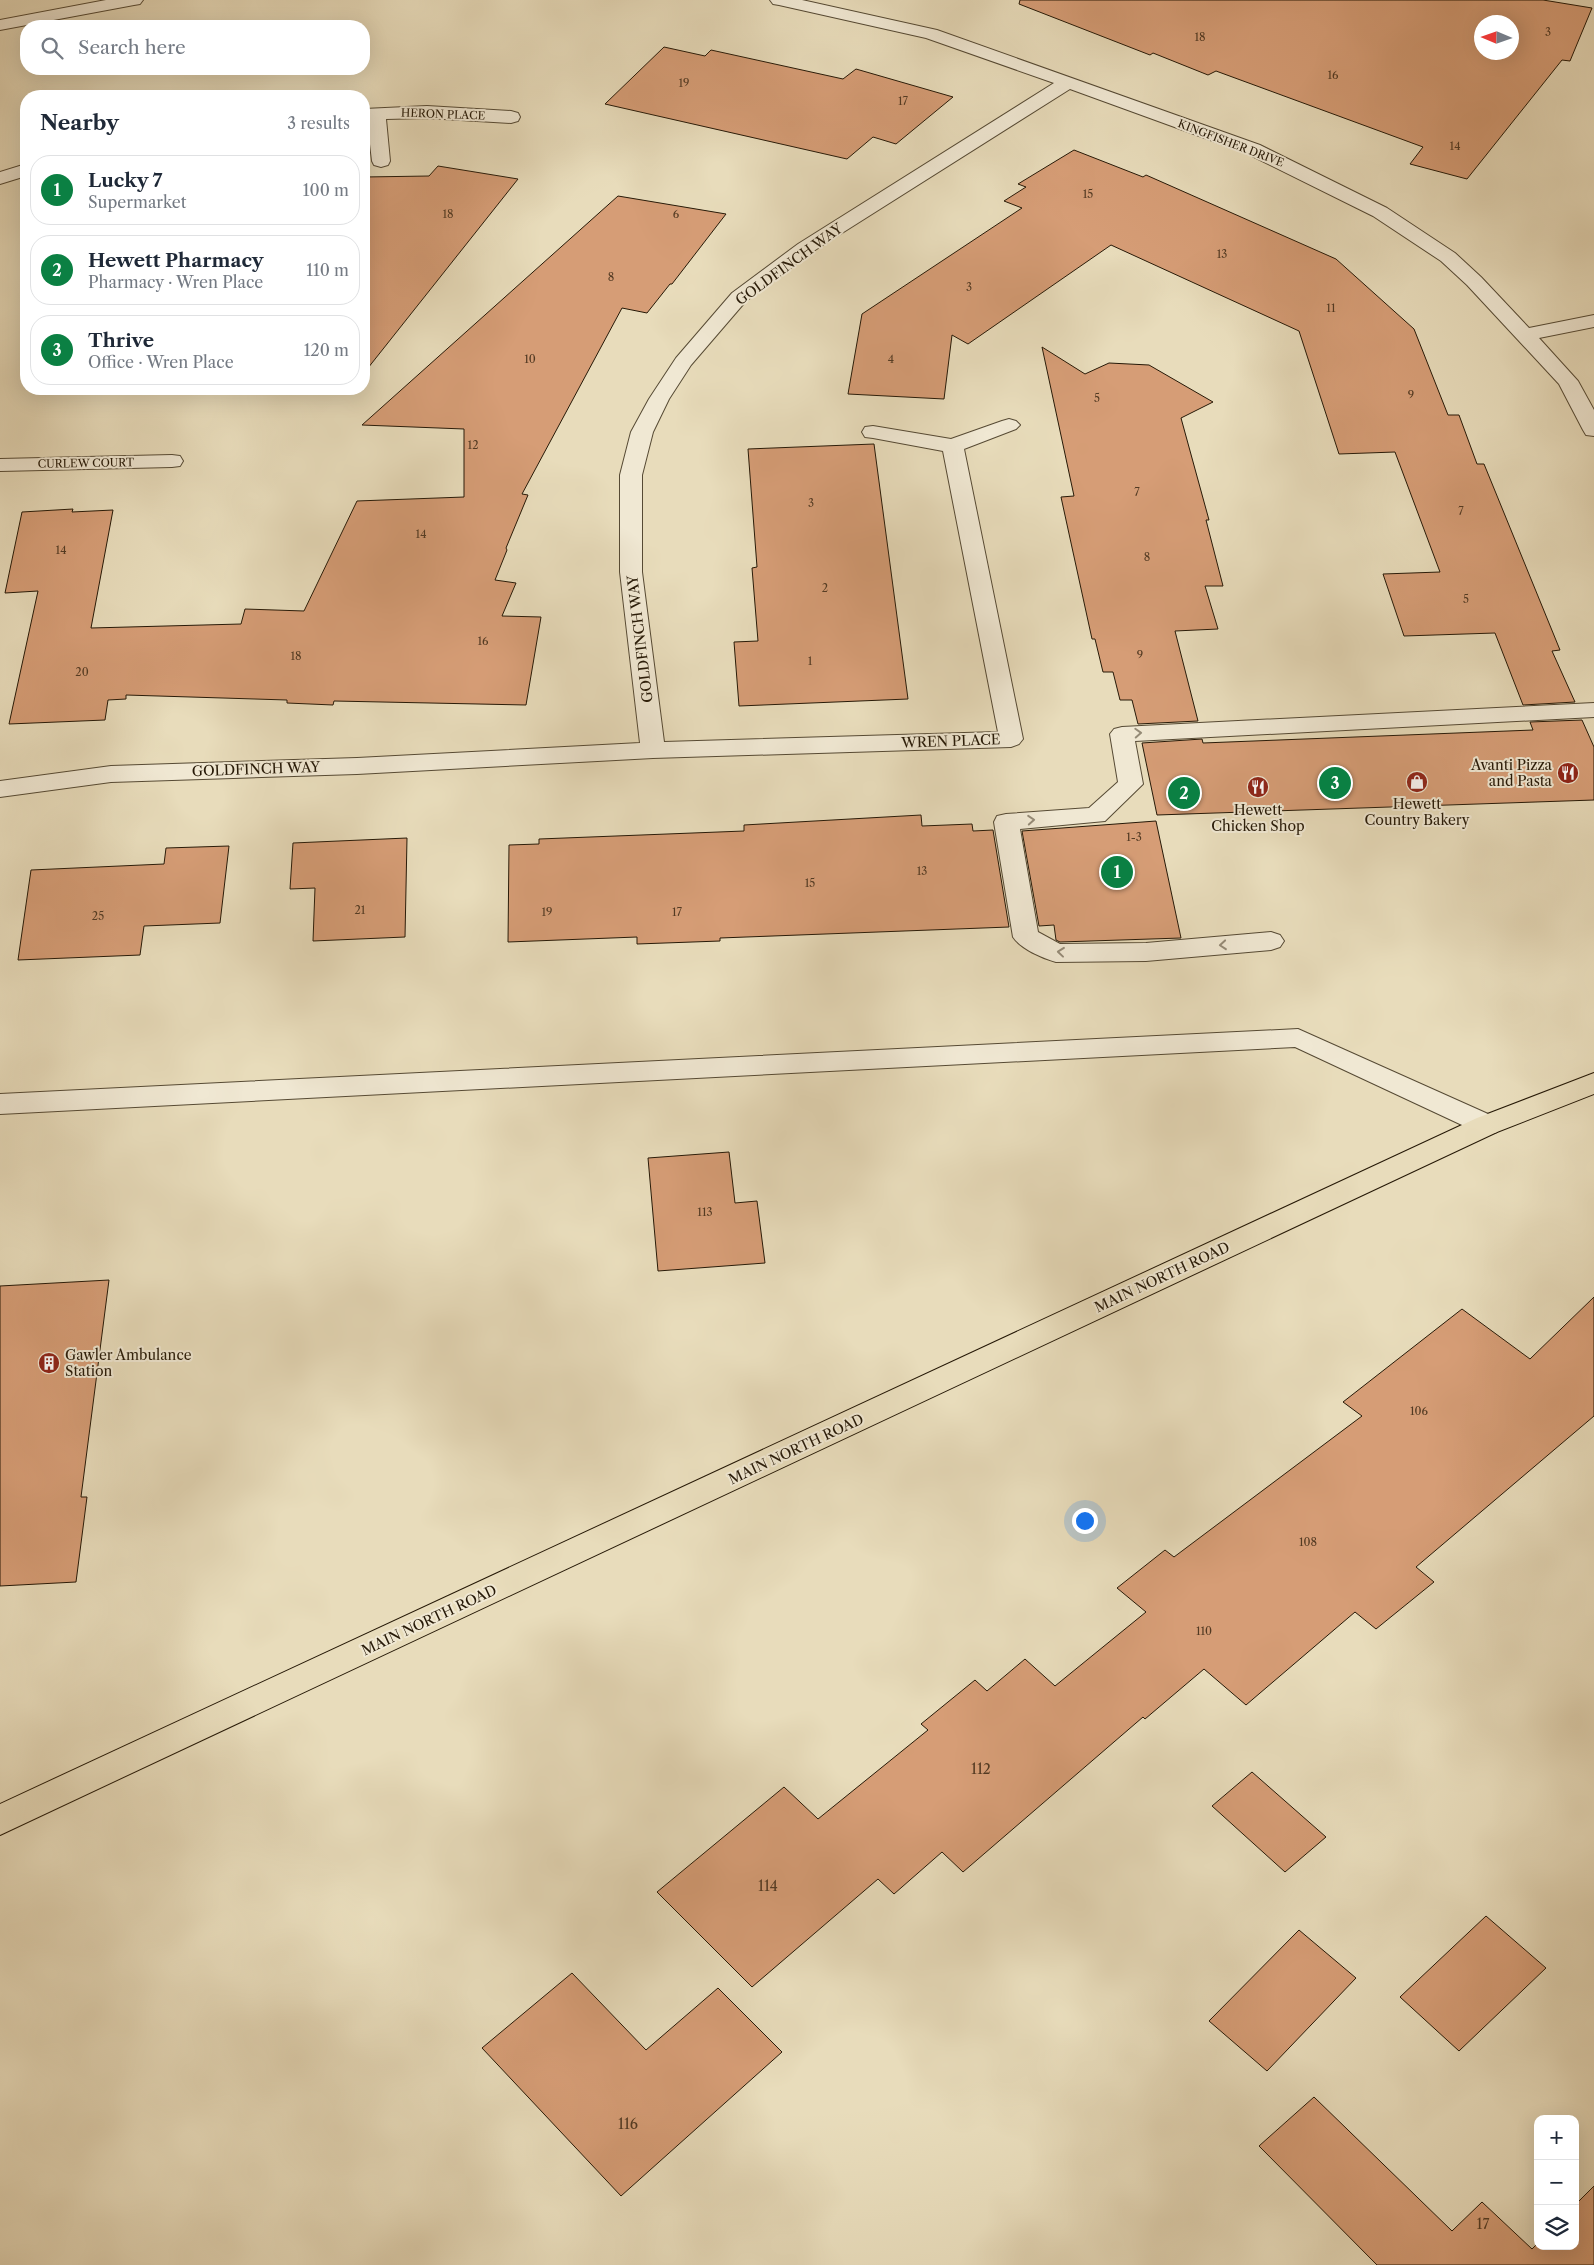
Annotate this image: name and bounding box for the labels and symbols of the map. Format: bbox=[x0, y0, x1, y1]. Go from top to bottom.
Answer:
north arrow bbox=[1474, 15, 1519, 60]
house number: 3 bbox=[1545, 25, 1551, 39]
house number: 18 bbox=[1194, 30, 1206, 44]
house number: 16 bbox=[1327, 68, 1339, 82]
house number: 19 bbox=[678, 76, 690, 90]
house number: 17 bbox=[898, 94, 909, 108]
street label: HERON PLACE bbox=[401, 106, 486, 122]
street label: KINGFISHER DRIVE bbox=[1176, 116, 1286, 170]
house number: 14 bbox=[1450, 139, 1460, 153]
house number: 15 bbox=[1083, 187, 1093, 201]
house number: 18 bbox=[442, 207, 454, 221]
house number: 6 bbox=[673, 207, 680, 221]
street label: GOLDFINCH WAY bbox=[732, 218, 847, 309]
house number: 13 bbox=[1217, 247, 1227, 261]
house number: 8 bbox=[608, 270, 614, 284]
house number: 3 bbox=[966, 280, 972, 294]
house number: 11 bbox=[1326, 301, 1336, 315]
house number: 10 bbox=[524, 352, 536, 366]
house number: 4 bbox=[888, 352, 894, 366]
house number: 9 bbox=[1408, 388, 1414, 402]
house number: 5 bbox=[1094, 391, 1100, 405]
house number: 12 bbox=[468, 438, 478, 452]
street label: CURLEW COURT bbox=[38, 455, 135, 471]
house number: 7 bbox=[1134, 485, 1140, 499]
house number: 3 bbox=[808, 496, 814, 510]
house number: 7 bbox=[1458, 504, 1464, 518]
house number: 14 bbox=[416, 527, 426, 541]
house number: 14 bbox=[56, 543, 66, 557]
house number: 8 bbox=[1144, 550, 1150, 564]
street label: GOLDFINCH WAY bbox=[623, 573, 657, 704]
house number: 2 bbox=[822, 581, 828, 595]
house number: 5 bbox=[1463, 592, 1469, 606]
house number: 16 bbox=[477, 634, 489, 648]
house number: 9 bbox=[1137, 648, 1143, 662]
house number: 18 bbox=[290, 649, 302, 663]
house number: 1 bbox=[808, 654, 813, 668]
house number: 20 bbox=[75, 665, 89, 679]
one-way arrow bbox=[1134, 728, 1142, 738]
street label: WREN PLACE bbox=[900, 730, 1001, 752]
place label: Avanti Pizza and Pasta bbox=[1470, 756, 1553, 790]
street label: GOLDFINCH WAY bbox=[192, 758, 322, 780]
restaurant icon: Avanti Pizza and Pasta bbox=[1556, 761, 1580, 785]
pin: 3 bbox=[1319, 764, 1351, 802]
shop icon: Hewett Country Bakery bbox=[1405, 770, 1429, 794]
pin: 2 bbox=[1168, 774, 1200, 812]
restaurant icon: Hewett Chicken Shop bbox=[1246, 775, 1270, 799]
place label: Hewett Country Bakery bbox=[1365, 795, 1470, 829]
place label: Hewett Chicken Shop bbox=[1211, 801, 1305, 835]
one-way arrow bbox=[1027, 815, 1035, 826]
house number: 1-3 bbox=[1126, 830, 1142, 844]
pin: 1 bbox=[1101, 853, 1133, 891]
house number: 13 bbox=[917, 864, 927, 878]
house number: 15 bbox=[805, 876, 815, 890]
house number: 21 bbox=[355, 903, 366, 917]
house number: 19 bbox=[541, 905, 553, 919]
house number: 17 bbox=[672, 905, 683, 919]
house number: 25 bbox=[92, 909, 104, 923]
one-way arrow bbox=[1219, 939, 1227, 950]
one-way arrow bbox=[1056, 947, 1064, 958]
house number: 113 bbox=[697, 1205, 713, 1219]
street label: MAIN NORTH ROAD bbox=[1091, 1238, 1233, 1316]
place label: Gawler Ambulance Station bbox=[65, 1346, 192, 1380]
building icon: Gawler Ambulance Station bbox=[37, 1351, 61, 1375]
house number: 106 bbox=[1410, 1404, 1429, 1418]
street label: MAIN NORTH ROAD bbox=[725, 1410, 867, 1488]
your location bbox=[1072, 1508, 1098, 1534]
house number: 108 bbox=[1299, 1535, 1317, 1549]
street label: MAIN NORTH ROAD bbox=[358, 1581, 500, 1659]
house number: 110 bbox=[1196, 1624, 1212, 1638]
house number: 112 bbox=[971, 1760, 991, 1778]
house number: 114 bbox=[758, 1877, 778, 1895]
house number: 116 bbox=[618, 2115, 638, 2133]
house number: 17 bbox=[1477, 2215, 1489, 2233]

